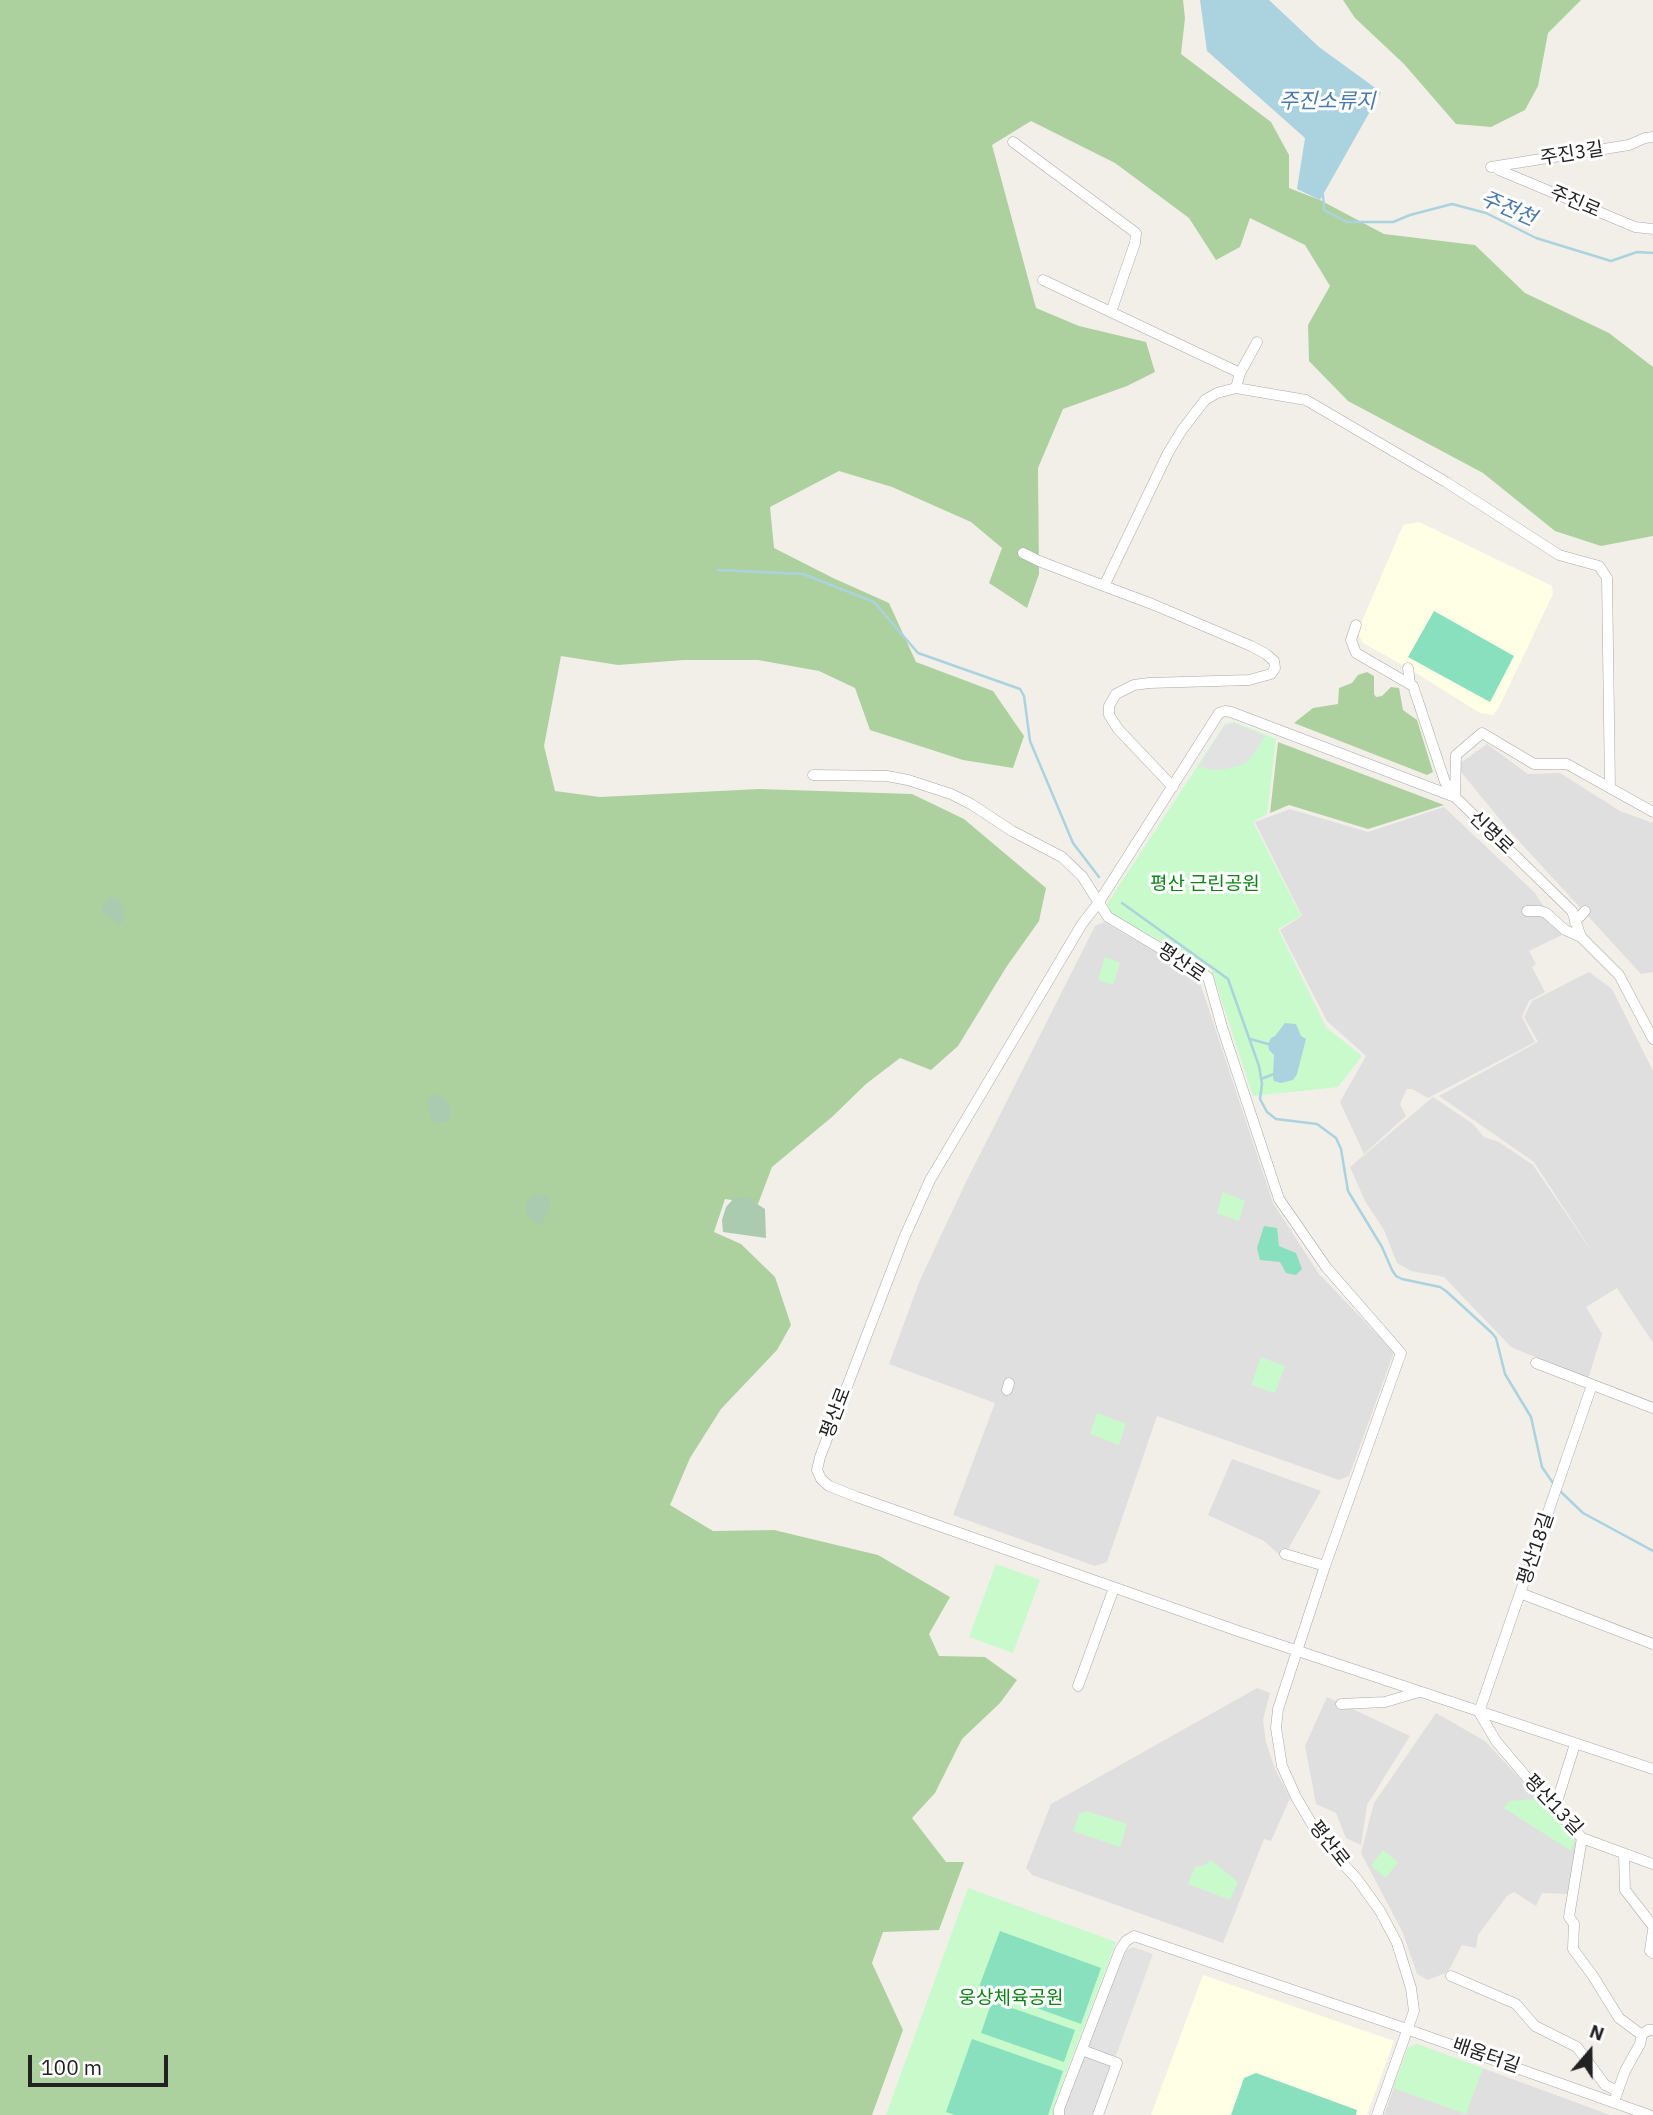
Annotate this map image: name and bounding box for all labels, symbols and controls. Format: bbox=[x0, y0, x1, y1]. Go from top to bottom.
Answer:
water label: 주진소류지 bbox=[1279, 89, 1375, 115]
street label: 주진3길 bbox=[1539, 138, 1605, 170]
street label: 주진로 bbox=[1546, 181, 1604, 223]
water label: 주전천 bbox=[1476, 186, 1540, 232]
street label: 신명로 bbox=[1464, 807, 1518, 859]
park label: 평산 근린공원 bbox=[1150, 874, 1260, 896]
street label: 평산로 bbox=[1153, 939, 1209, 987]
street label: 평산로 bbox=[816, 1384, 856, 1442]
street label: 평산18길 bbox=[1513, 1510, 1559, 1588]
street label: 평산13길 bbox=[1519, 1770, 1587, 1840]
street label: 평산로 bbox=[1304, 1816, 1354, 1872]
park label: 웅상체육공원 bbox=[959, 1988, 1063, 2010]
north arrow bbox=[1555, 2017, 1625, 2087]
text: N bbox=[1587, 2019, 1608, 2046]
street label: 배움터길 bbox=[1449, 2034, 1523, 2078]
scale bar bbox=[32, 2042, 172, 2086]
text: 100 m bbox=[41, 2053, 102, 2081]

